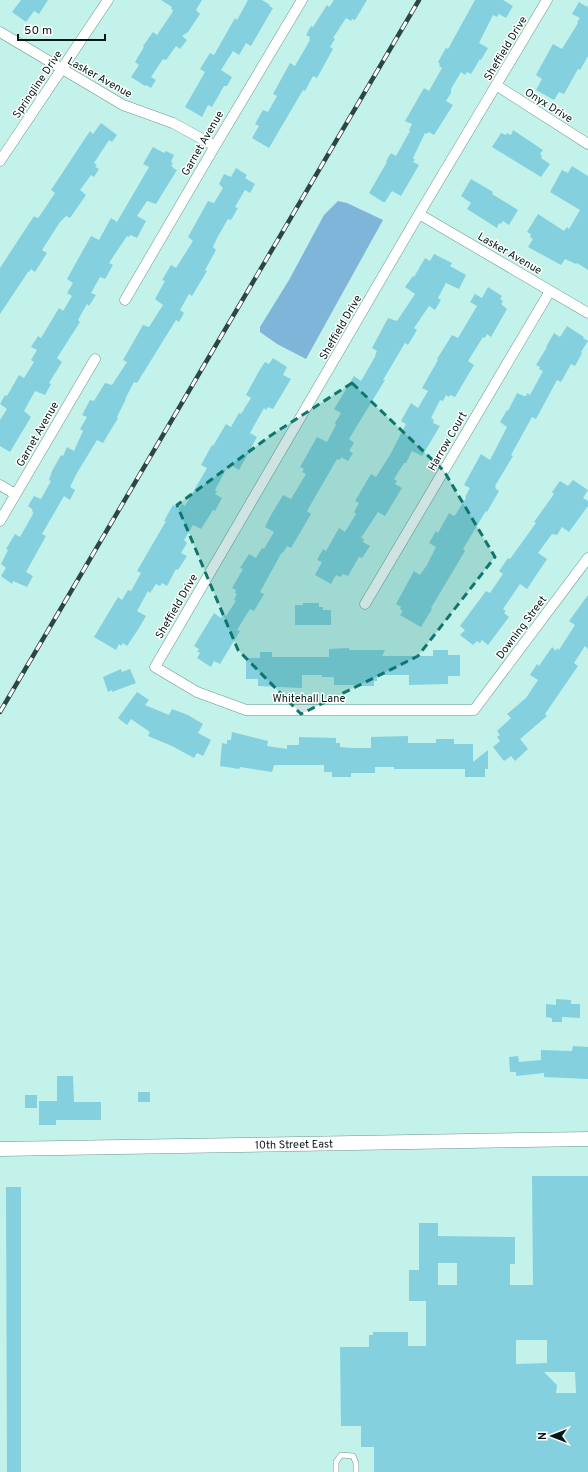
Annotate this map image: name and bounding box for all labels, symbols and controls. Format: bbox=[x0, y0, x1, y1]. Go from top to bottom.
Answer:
street label: Sheffield Drive bbox=[481, 14, 531, 83]
scale bar bbox=[18, 16, 105, 42]
text: 50 m bbox=[24, 23, 52, 39]
street label: Springline Drive bbox=[10, 48, 66, 121]
street label: Lasker Avenue bbox=[65, 54, 134, 101]
street label: Onyx Drive bbox=[522, 86, 575, 126]
street label: Garnet Avenue bbox=[179, 108, 227, 179]
street label: Lasker Avenue bbox=[475, 230, 544, 278]
street label: Sheffield Drive bbox=[317, 292, 365, 362]
street label: Garnet Avenue bbox=[14, 399, 62, 470]
street label: Harrow Court bbox=[425, 409, 470, 474]
street label: Sheffield Drive bbox=[153, 571, 201, 641]
street label: Downing Street bbox=[493, 593, 550, 662]
street label: Whitehall Lane bbox=[273, 692, 346, 706]
street label: 10th Street East bbox=[255, 1137, 333, 1153]
north arrow bbox=[532, 1416, 572, 1456]
text: N bbox=[536, 1432, 550, 1440]

